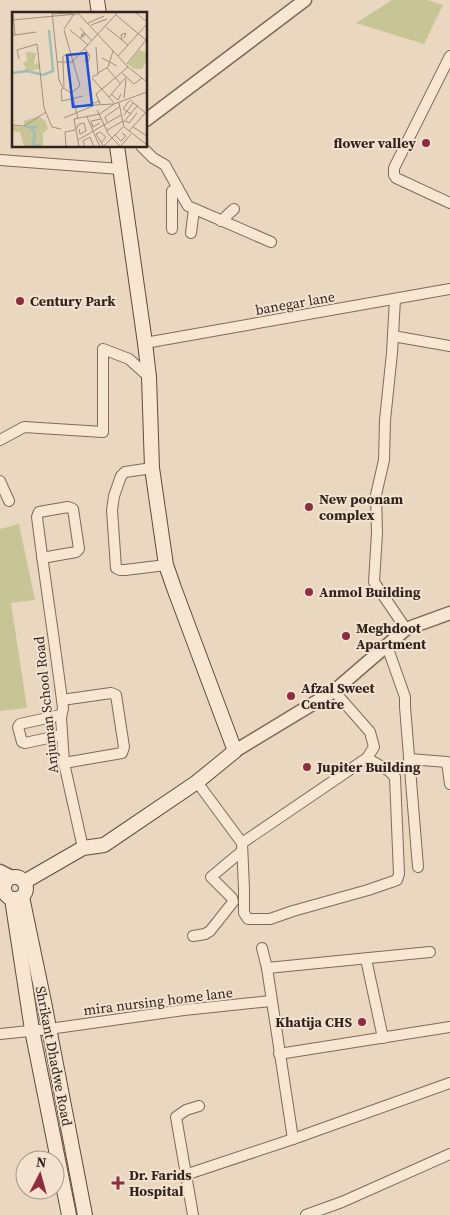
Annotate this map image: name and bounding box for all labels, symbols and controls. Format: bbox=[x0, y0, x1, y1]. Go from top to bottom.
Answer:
inset map bbox=[12, 12, 148, 148]
place label: flower valley bbox=[334, 133, 417, 153]
marker: flower valley bbox=[420, 137, 432, 149]
street label: banegar lane bbox=[254, 286, 336, 320]
place label: Century Park bbox=[30, 291, 116, 311]
marker: Century Park bbox=[14, 295, 26, 307]
place label: New poonam complex bbox=[319, 489, 403, 525]
marker: New poonam complex bbox=[303, 501, 315, 513]
place label: Anmol Building bbox=[319, 582, 421, 602]
marker: Anmol Building bbox=[303, 586, 315, 598]
place label: Meghdoot Apartment bbox=[356, 618, 427, 654]
marker: Meghdoot Apartment bbox=[340, 630, 352, 642]
street label: Anjuman School Road bbox=[29, 635, 63, 775]
place label: Afzal Sweet Centre bbox=[301, 678, 376, 714]
marker: Afzal Sweet Centre bbox=[285, 690, 297, 702]
place label: Jupiter Building bbox=[316, 757, 421, 777]
marker: Jupiter Building bbox=[301, 761, 313, 773]
street label: mira nursing home lane bbox=[82, 982, 234, 1020]
street label: Shrikant Dhadwe Road bbox=[31, 984, 77, 1128]
place label: Khatija CHS bbox=[275, 1012, 352, 1032]
marker: Khatija CHS bbox=[356, 1016, 368, 1028]
north arrow bbox=[15, 1150, 65, 1200]
text: N bbox=[35, 1152, 47, 1173]
place label: Dr. Farids Hospital bbox=[129, 1165, 192, 1201]
marker: Dr. Farids Hospital bbox=[111, 1176, 125, 1190]

